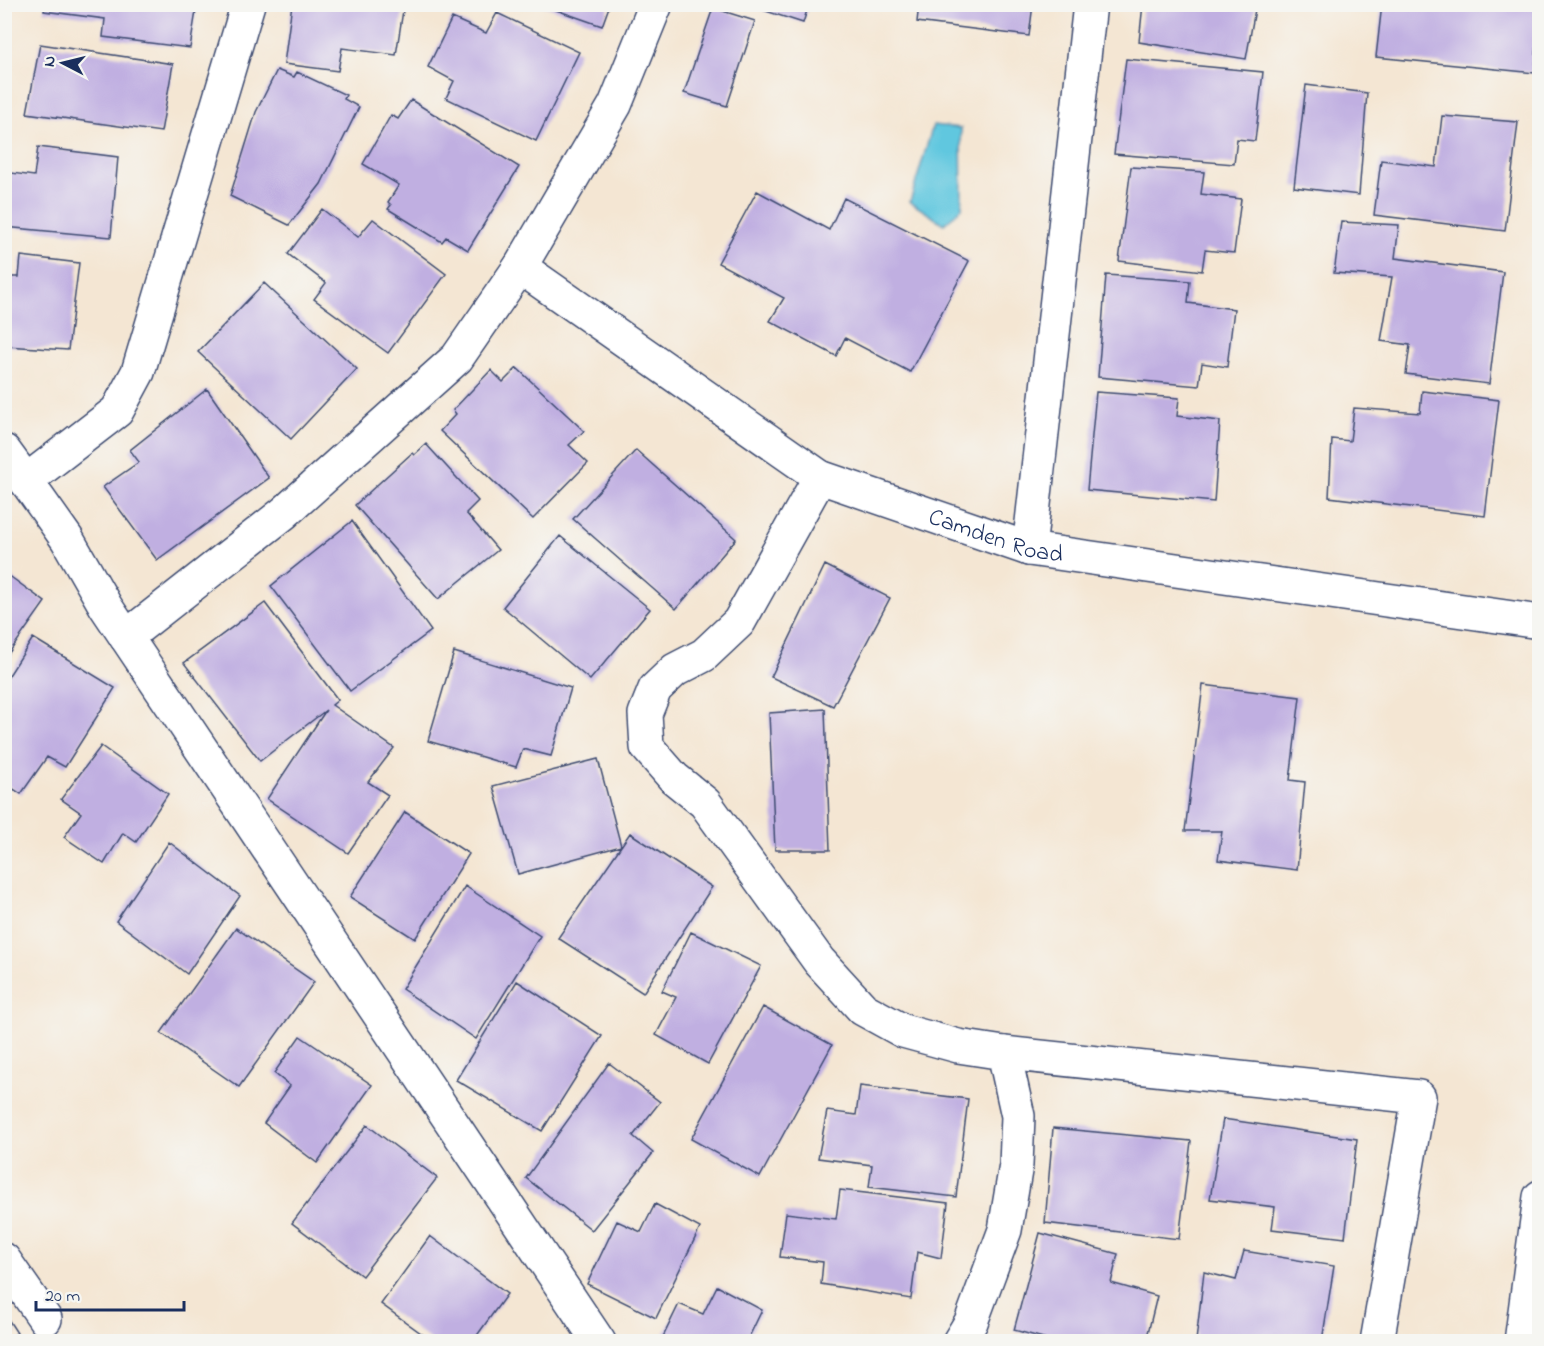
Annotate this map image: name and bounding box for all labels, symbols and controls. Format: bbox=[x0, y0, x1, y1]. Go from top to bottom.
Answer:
north arrow bbox=[33, 33, 93, 93]
text: N bbox=[38, 54, 63, 68]
street label: Camden Road bbox=[923, 501, 1066, 574]
scale bar bbox=[36, 1274, 184, 1312]
text: 20 m bbox=[45, 1284, 80, 1310]

